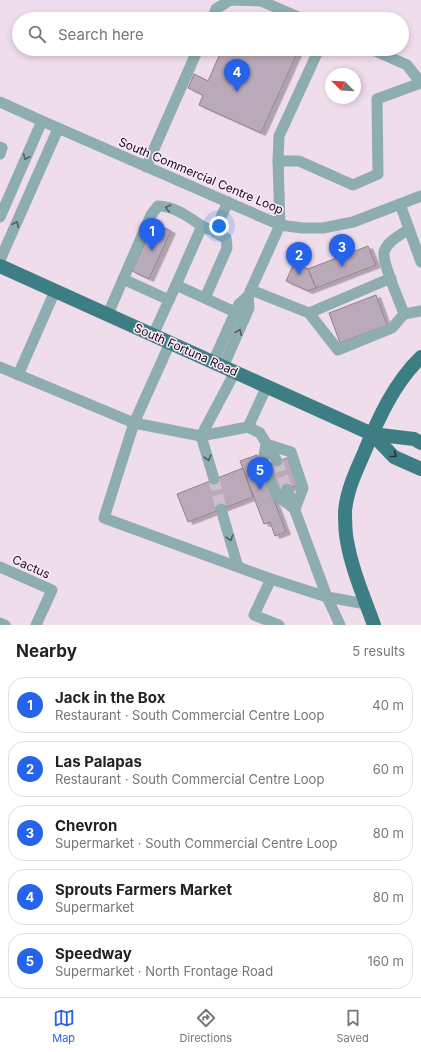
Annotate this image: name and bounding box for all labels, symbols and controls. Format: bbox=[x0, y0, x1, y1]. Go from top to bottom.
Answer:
search box bbox=[12, 12, 409, 56]
icon: search bbox=[26, 23, 48, 45]
text: Search here bbox=[58, 25, 144, 44]
pin: 4 bbox=[224, 59, 250, 92]
north arrow bbox=[325, 68, 361, 104]
street label: South Commercial Centre Loop bbox=[117, 134, 286, 217]
one-way arrow bbox=[23, 154, 31, 161]
one-way arrow bbox=[165, 204, 172, 213]
your location bbox=[209, 216, 229, 236]
pin: 1 bbox=[139, 218, 165, 251]
one-way arrow bbox=[11, 221, 19, 229]
pin: 3 bbox=[329, 234, 355, 267]
pin: 2 bbox=[286, 242, 312, 275]
street label: South Fortuna Road bbox=[132, 320, 240, 379]
one-way arrow bbox=[234, 328, 242, 336]
one-way arrow bbox=[389, 450, 397, 457]
one-way arrow bbox=[203, 455, 211, 461]
pin: 5 bbox=[247, 457, 273, 490]
one-way arrow bbox=[225, 534, 234, 541]
street label: Cactus bbox=[10, 552, 52, 581]
text: Nearby bbox=[16, 641, 77, 661]
text: 5 results bbox=[352, 643, 405, 659]
text: Jack in the Box bbox=[55, 688, 165, 707]
text: 1 bbox=[27, 697, 33, 713]
text: 40 m bbox=[372, 697, 404, 713]
text: Restaurant · South Commercial Centre Loop bbox=[55, 707, 324, 723]
text: Las Palapas bbox=[55, 752, 142, 771]
text: 2 bbox=[26, 761, 34, 777]
text: 60 m bbox=[373, 761, 404, 777]
text: Restaurant · South Commercial Centre Loop bbox=[55, 771, 324, 787]
text: Chevron bbox=[55, 816, 117, 835]
text: 3 bbox=[26, 825, 34, 841]
text: 80 m bbox=[373, 825, 404, 841]
text: Supermarket · South Commercial Centre Loop bbox=[55, 835, 337, 851]
text: Sprouts Farmers Market bbox=[55, 880, 232, 899]
text: 4 bbox=[26, 889, 34, 905]
text: 80 m bbox=[373, 889, 404, 905]
text: Supermarket bbox=[55, 899, 134, 915]
text: Speedway bbox=[55, 944, 132, 963]
text: 5 bbox=[26, 953, 34, 969]
text: 160 m bbox=[367, 953, 404, 969]
text: Supermarket · North Frontage Road bbox=[55, 963, 273, 979]
tab: Map bbox=[52, 1007, 75, 1045]
tab: Directions bbox=[180, 1007, 232, 1045]
tab: Saved bbox=[337, 1007, 369, 1045]

